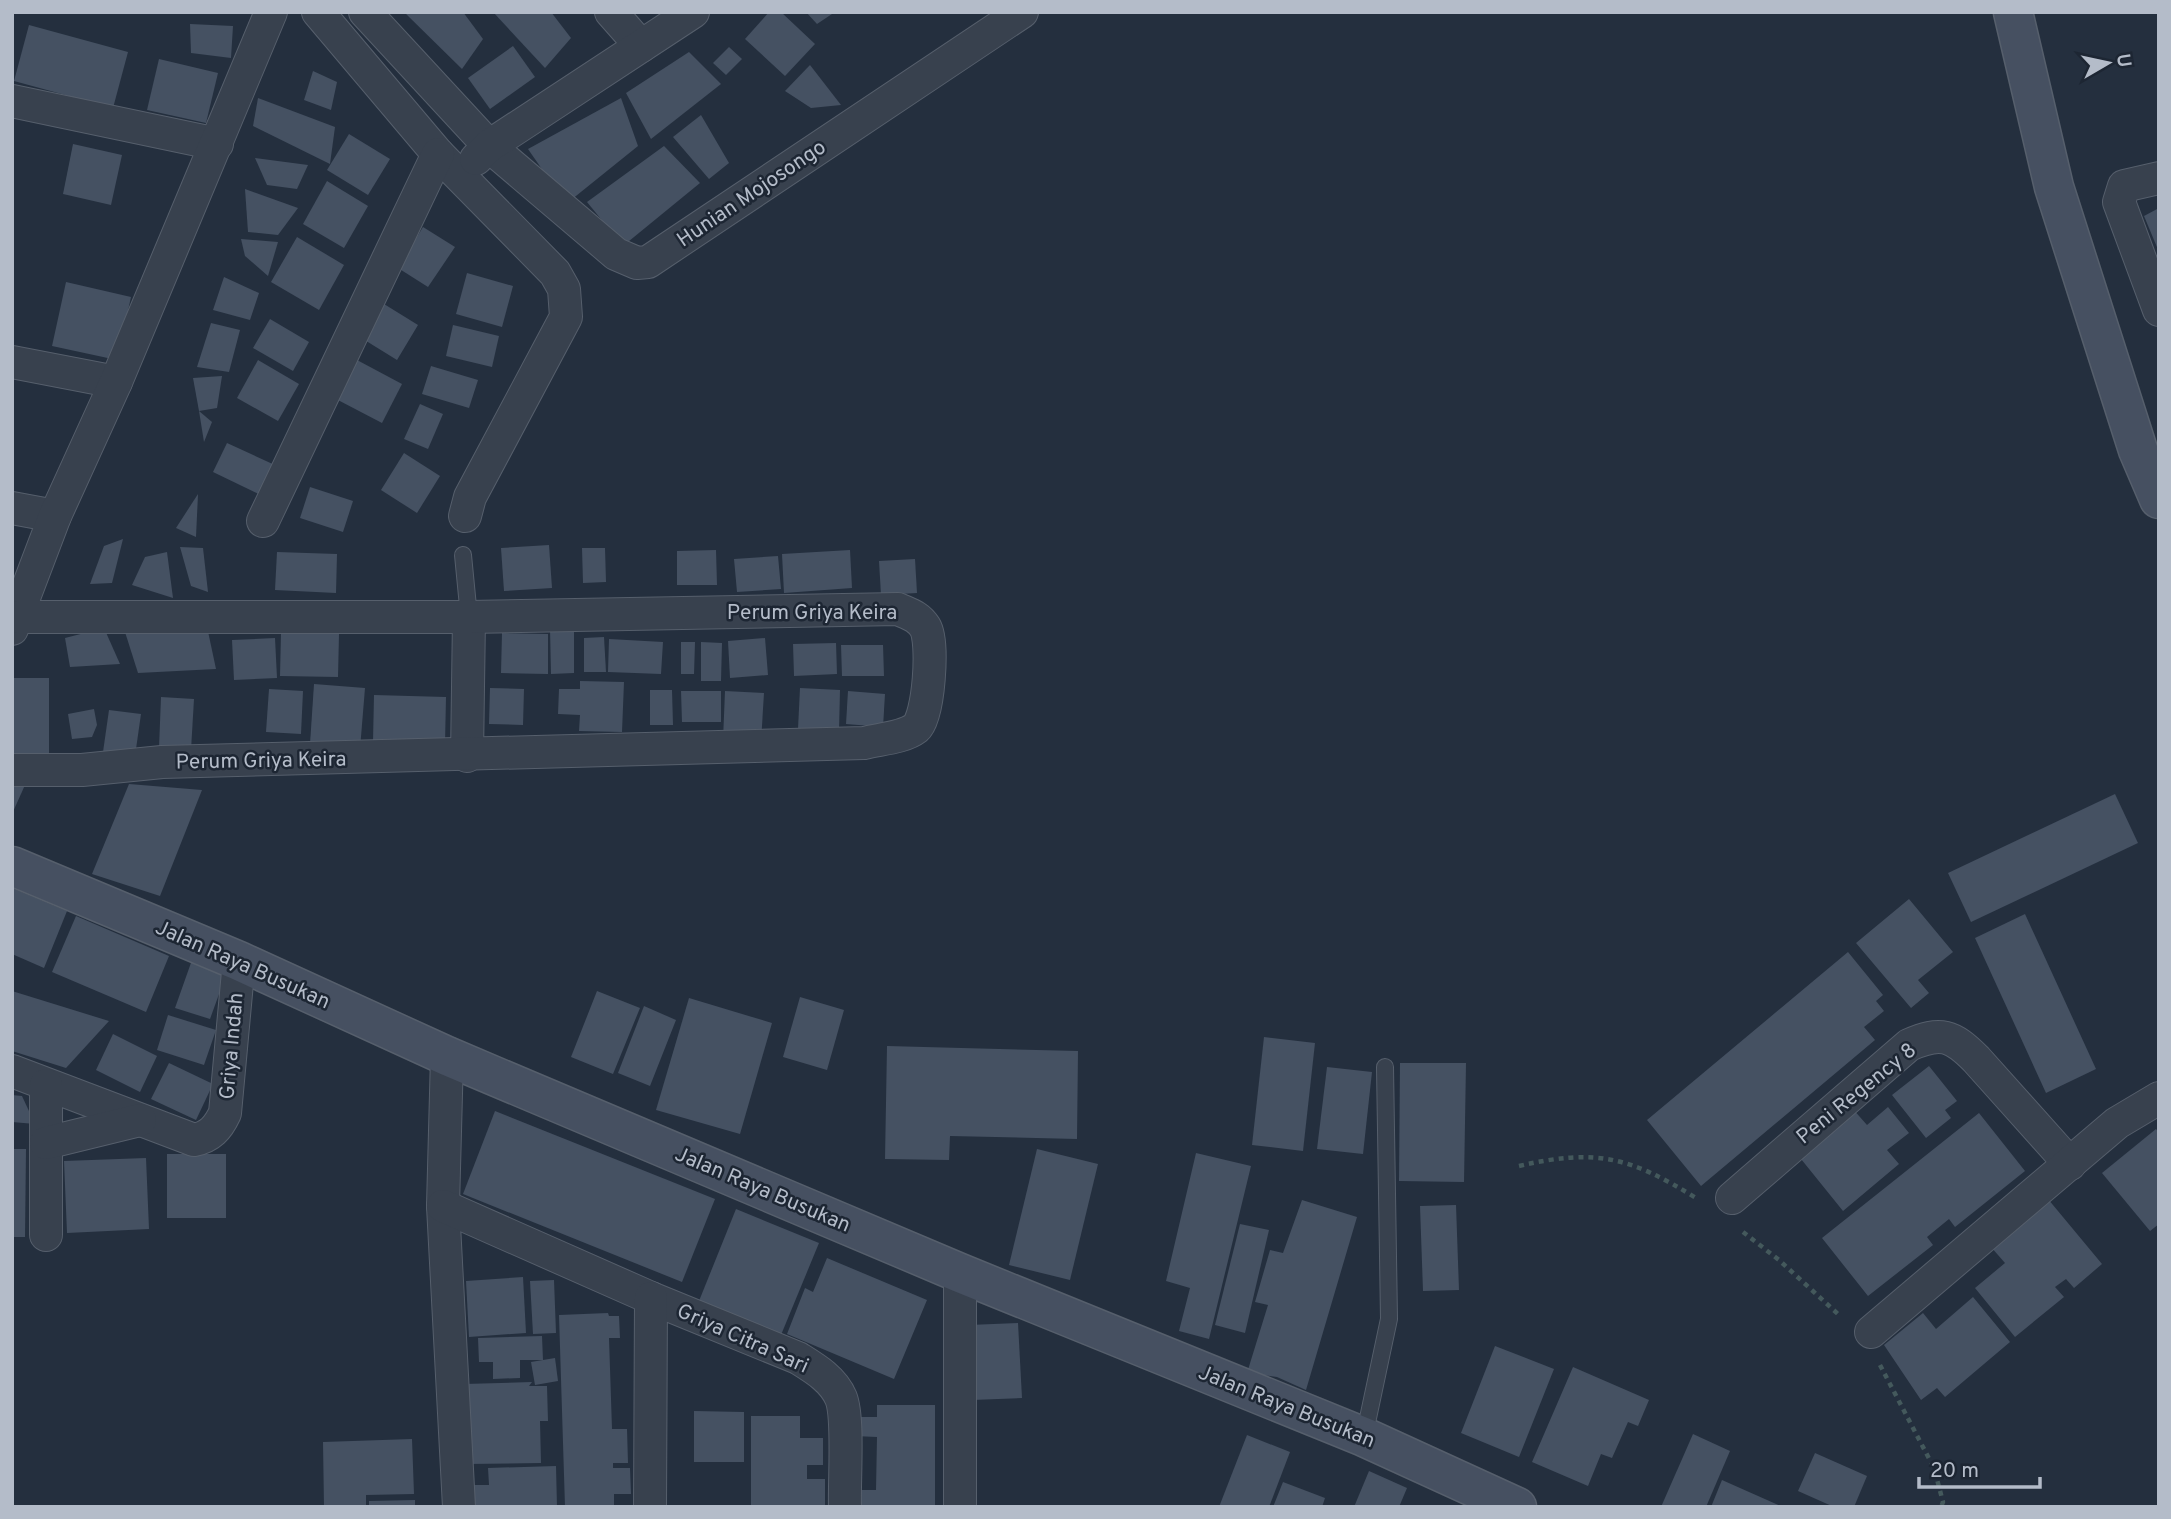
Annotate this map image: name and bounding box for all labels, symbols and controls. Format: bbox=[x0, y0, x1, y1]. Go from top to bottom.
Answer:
north arrow bbox=[2073, 28, 2143, 98]
text: U bbox=[2110, 52, 2136, 69]
street label: Hunian Mojosongo bbox=[672, 134, 832, 254]
street label: Perum Griya Keira bbox=[727, 600, 897, 627]
street label: Perum Griya Keira bbox=[175, 747, 347, 776]
street label: Jalan Raya Busukan bbox=[151, 915, 334, 1016]
street label: Griya Indah bbox=[214, 992, 251, 1101]
street label: Peni Regency 8 bbox=[1791, 1037, 1923, 1151]
street label: Jalan Raya Busukan bbox=[670, 1141, 854, 1240]
street label: Griya Citra Sari bbox=[672, 1298, 813, 1380]
street label: Jalan Raya Busukan bbox=[1194, 1360, 1379, 1455]
scale bar bbox=[1919, 1446, 2040, 1490]
text: 20 m bbox=[1930, 1458, 1979, 1485]

